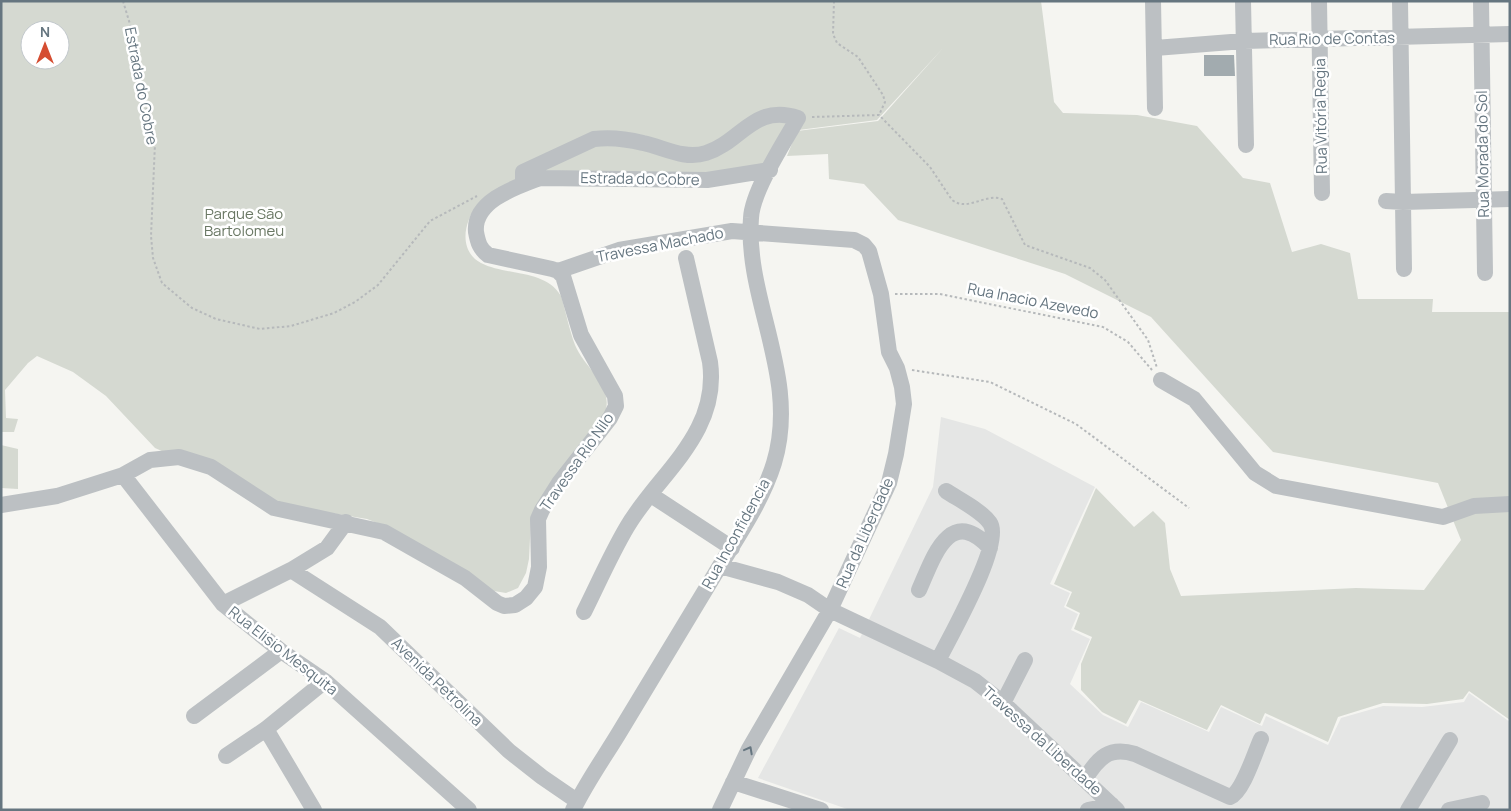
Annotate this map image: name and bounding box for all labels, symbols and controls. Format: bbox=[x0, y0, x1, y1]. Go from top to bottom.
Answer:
north arrow bbox=[20, 20, 70, 70]
text: N bbox=[40, 22, 50, 41]
street label: Estrada do Cobre bbox=[120, 25, 163, 147]
street label: Rua Rio de Contas bbox=[1269, 27, 1395, 50]
street label: Rua Vitória Regia bbox=[1309, 58, 1332, 174]
street label: Rua Morada do Sol bbox=[1471, 90, 1494, 218]
street label: Estrada do Cobre bbox=[580, 167, 700, 190]
park label: Parque São Bartolomeu bbox=[204, 203, 284, 241]
street label: Travessa Machado bbox=[595, 222, 725, 267]
street label: Rua Inacio Azevedo bbox=[966, 278, 1101, 324]
street label: Travessa Rio Nilo bbox=[535, 408, 618, 515]
street label: Rua da Liberdade bbox=[831, 474, 898, 591]
street label: Rua Inconfidencia bbox=[697, 475, 775, 593]
street label: Rua Elisio Mesquita bbox=[224, 601, 342, 700]
street label: Avenida Petrolina bbox=[387, 633, 488, 731]
street label: Travessa da Liberdade bbox=[978, 681, 1107, 800]
one-way arrow bbox=[743, 746, 753, 755]

